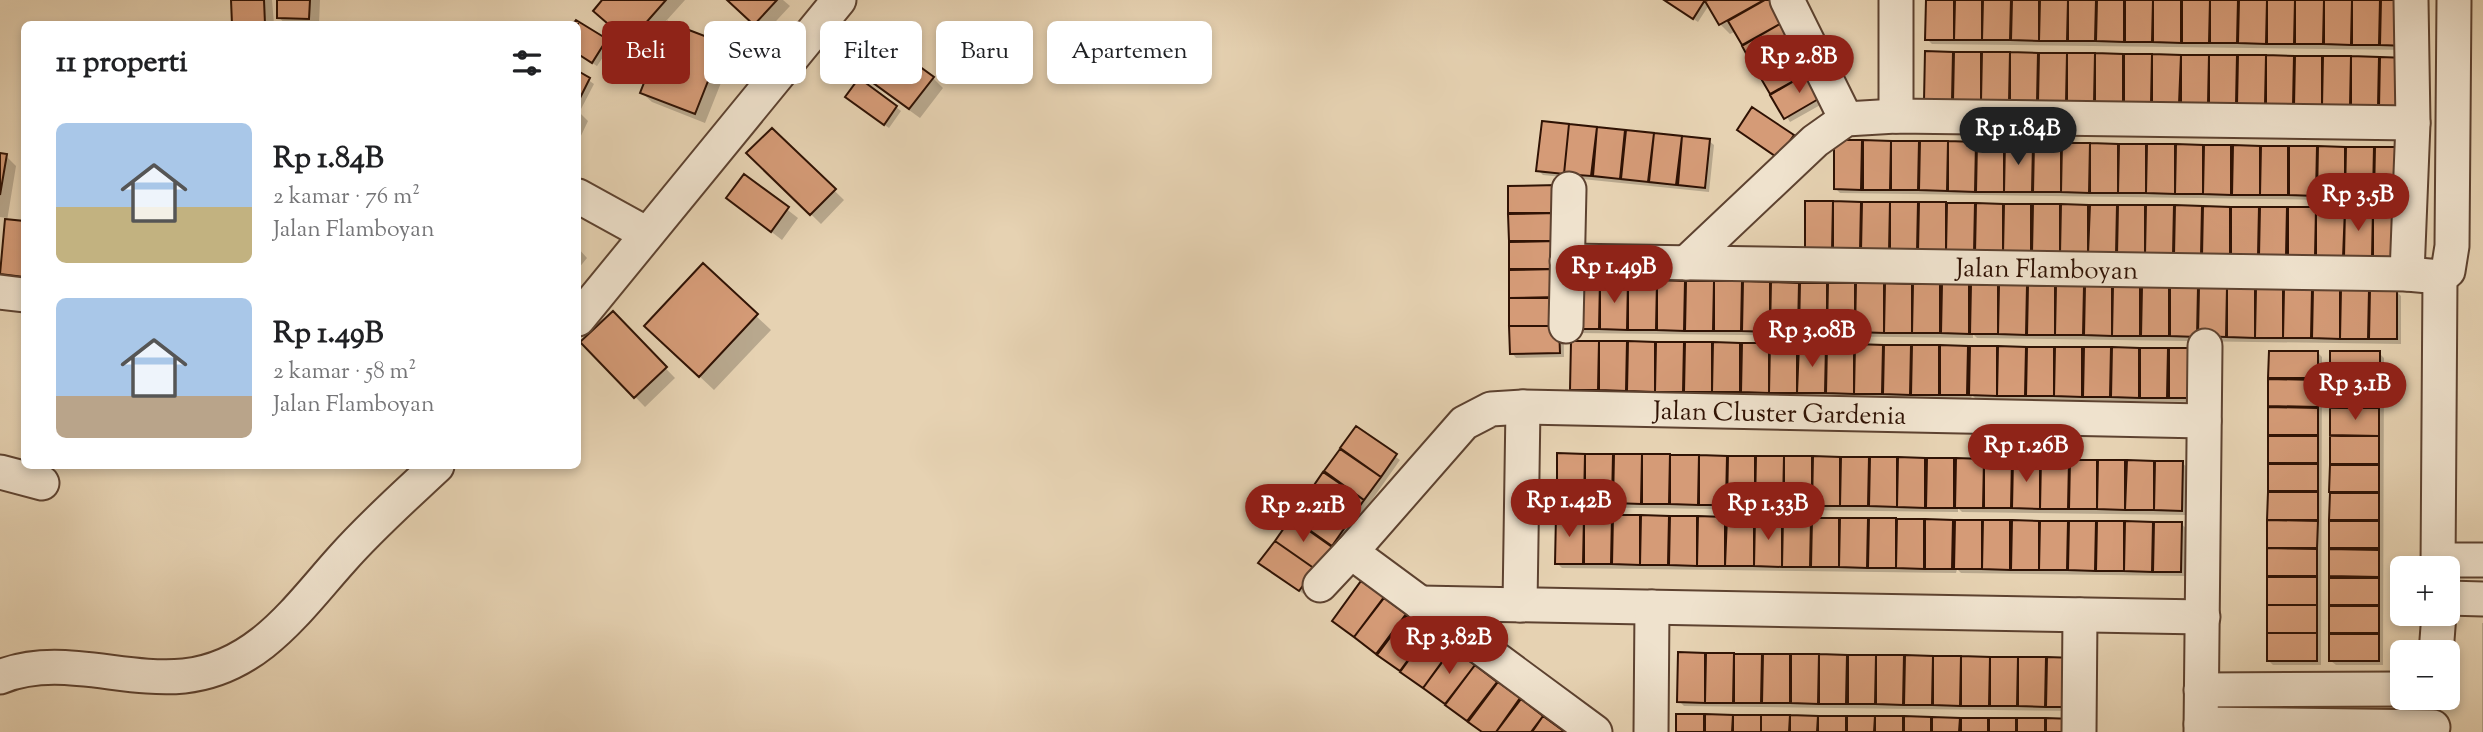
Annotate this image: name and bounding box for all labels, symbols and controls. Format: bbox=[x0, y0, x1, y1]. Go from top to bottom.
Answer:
chip: Beli bbox=[602, 21, 690, 84]
chip: Sewa bbox=[704, 21, 806, 84]
chip: Filter bbox=[820, 21, 922, 84]
chip: Baru bbox=[936, 21, 1033, 84]
chip: Apartemen bbox=[1047, 21, 1212, 84]
pin: Rp 2.8B bbox=[1734, 36, 1864, 95]
text: Rp 2.8B bbox=[1761, 41, 1837, 74]
text: 11 properti bbox=[56, 42, 187, 85]
icon: filters bbox=[508, 44, 546, 82]
pin: Rp 1.84B bbox=[1946, 108, 2090, 167]
text: Rp 1.84B bbox=[1976, 113, 2060, 146]
text: Rp 1.84B bbox=[273, 138, 384, 181]
icon: home bbox=[112, 151, 196, 235]
pin: Rp 3.5B bbox=[2293, 174, 2423, 233]
text: Rp 3.5B bbox=[2322, 179, 2394, 212]
text: 2 kamar · 76 m² bbox=[273, 181, 420, 214]
text: Jalan Flamboyan bbox=[273, 214, 434, 247]
pin: Rp 1.49B bbox=[1542, 246, 1686, 305]
text: Rp 1.49B bbox=[1572, 251, 1656, 284]
street label: Jalan Flamboyan bbox=[1953, 251, 2139, 291]
pin: Rp 3.08B bbox=[1740, 310, 1884, 369]
text: Rp 1.49B bbox=[273, 313, 383, 356]
text: Rp 3.08B bbox=[1769, 315, 1855, 348]
icon: home bbox=[112, 326, 196, 410]
text: 2 kamar · 58 m² bbox=[273, 356, 416, 389]
pin: Rp 3.1B bbox=[2290, 362, 2420, 422]
text: Rp 3.1B bbox=[2319, 368, 2391, 401]
text: Jalan Flamboyan bbox=[273, 389, 434, 422]
street label: Jalan Cluster Gardenia bbox=[1651, 394, 1907, 436]
pin: Rp 1.26B bbox=[1954, 424, 2098, 484]
text: Rp 1.26B bbox=[1984, 430, 2068, 463]
pin: Rp 1.42B bbox=[1497, 480, 1641, 539]
pin: Rp 1.33B bbox=[1696, 482, 1840, 542]
pin: Rp 2.21B bbox=[1231, 484, 1375, 544]
text: Rp 1.42B bbox=[1527, 485, 1611, 518]
text: Rp 1.33B bbox=[1728, 488, 1808, 521]
text: Rp 2.21B bbox=[1261, 490, 1345, 523]
map controls bbox=[2390, 556, 2460, 710]
button: + bbox=[2390, 556, 2460, 626]
pin: Rp 3.82B bbox=[1377, 616, 1521, 676]
text: Rp 3.82B bbox=[1406, 622, 1492, 655]
button: − bbox=[2390, 640, 2460, 710]

